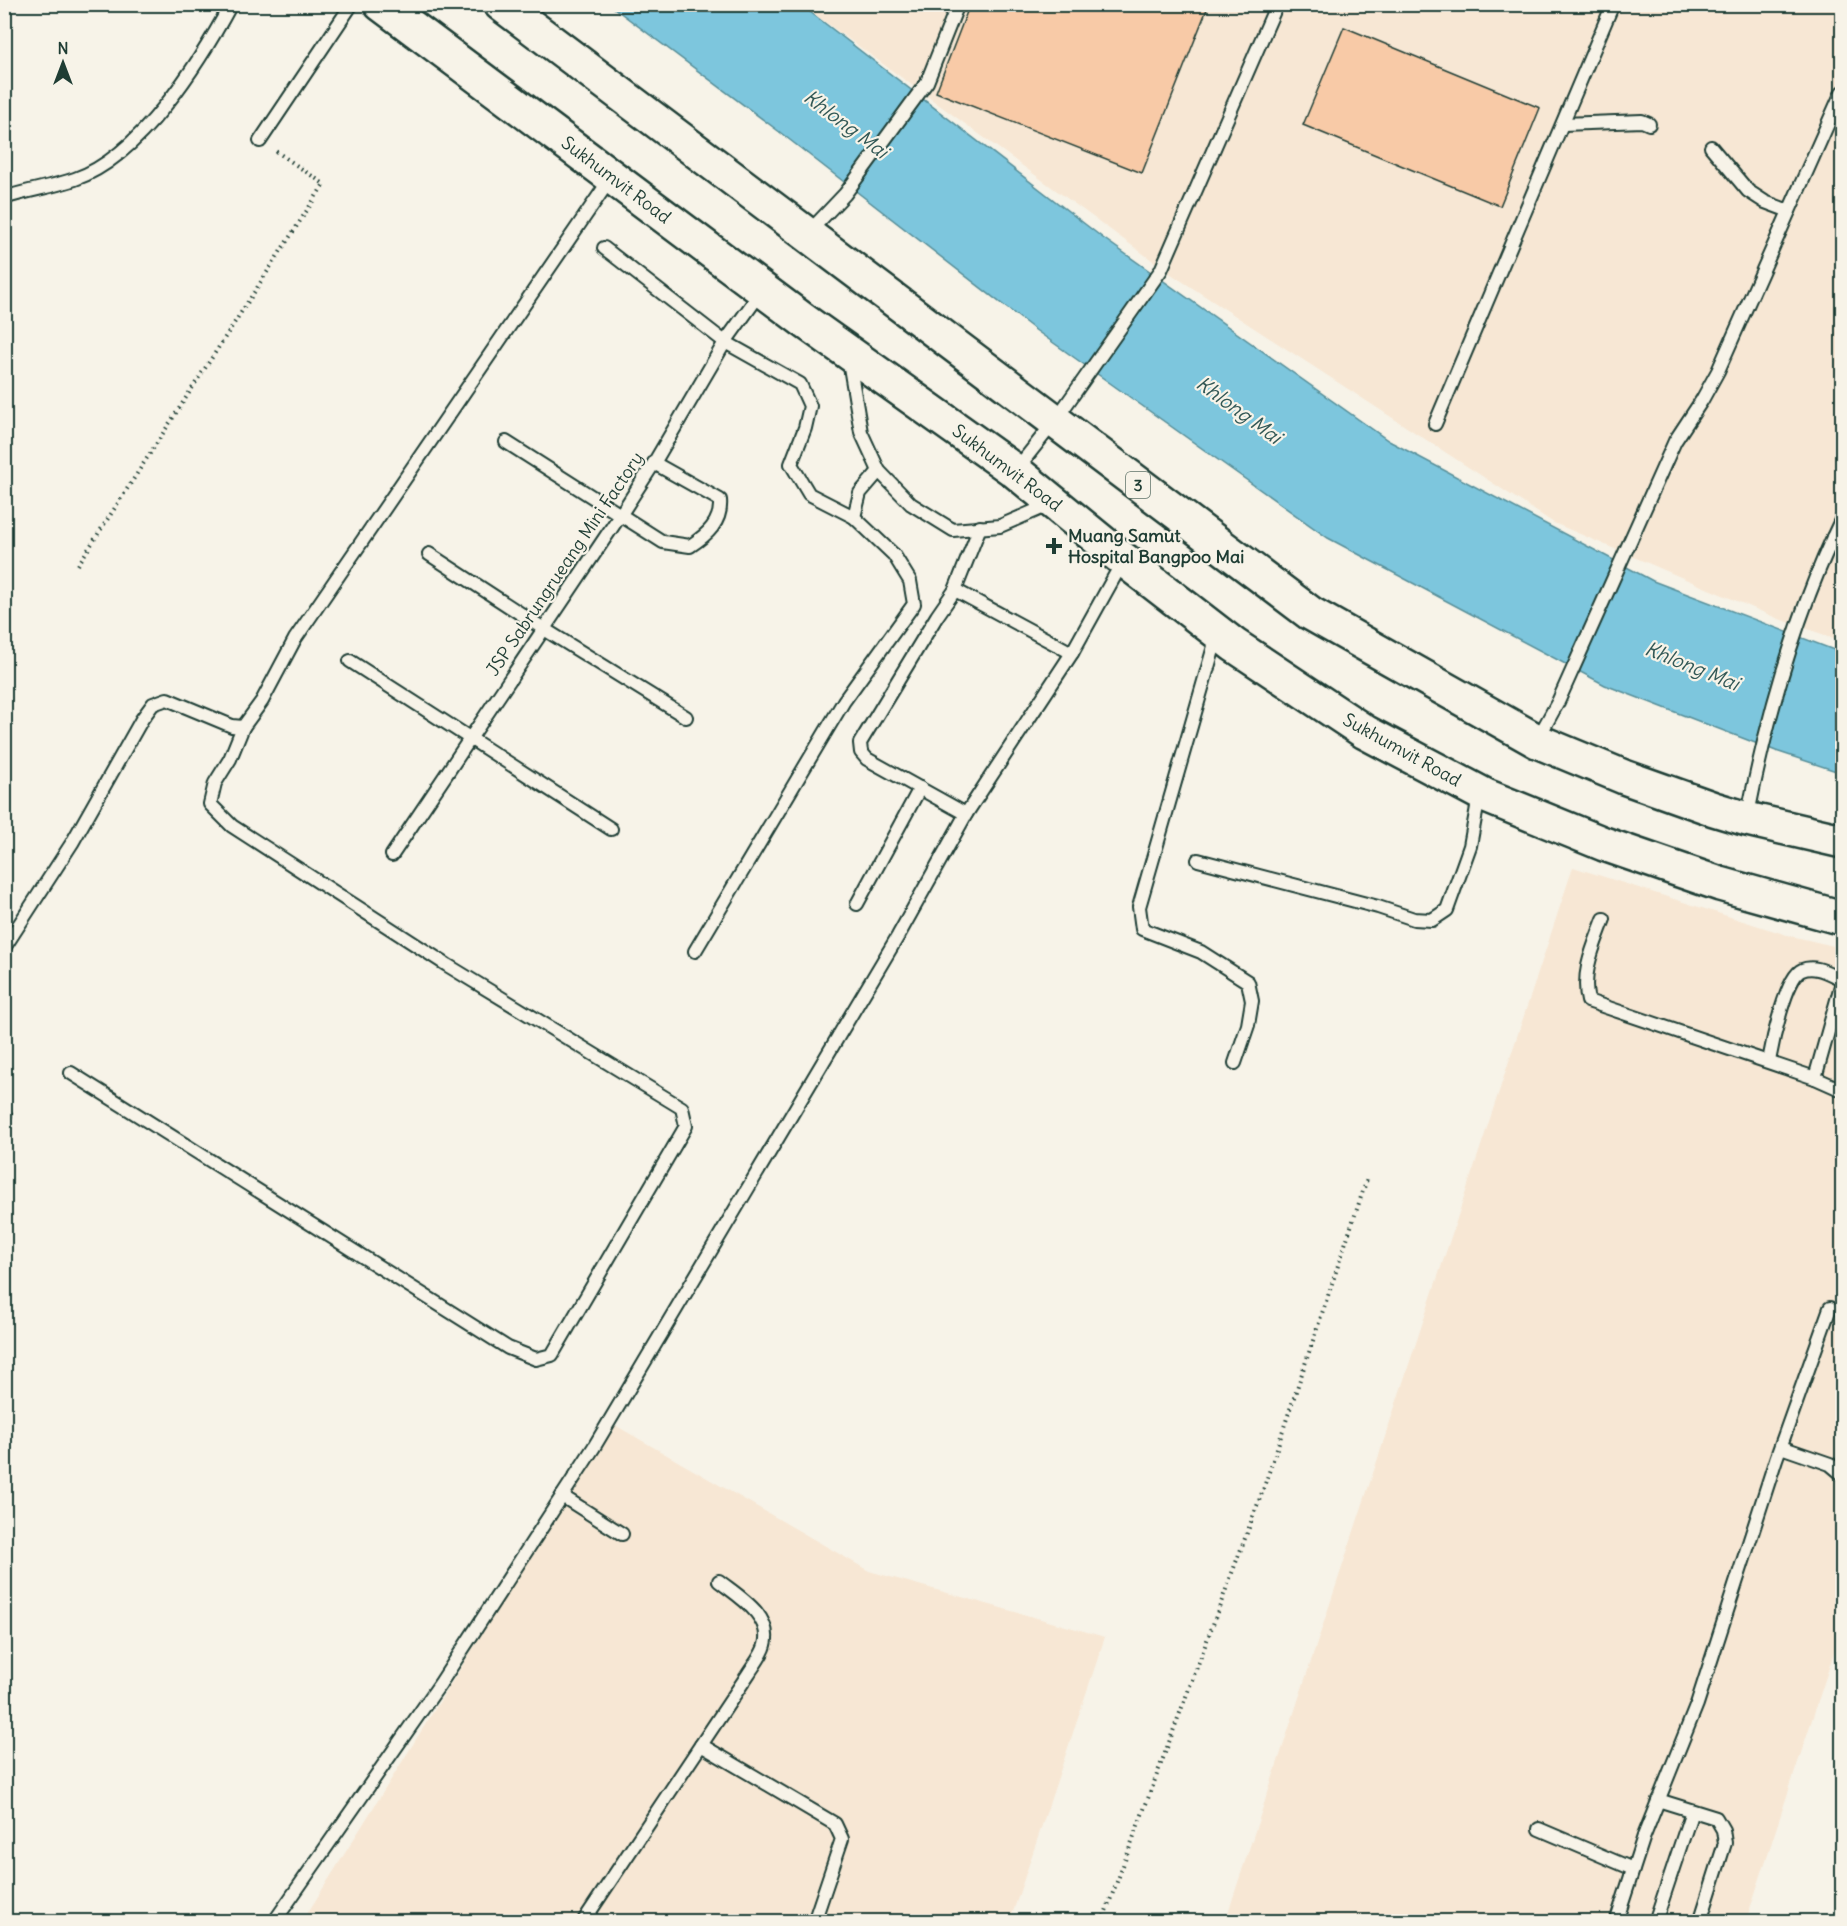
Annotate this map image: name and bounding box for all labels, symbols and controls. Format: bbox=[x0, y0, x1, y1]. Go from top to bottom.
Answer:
north arrow bbox=[33, 33, 93, 93]
text: N bbox=[57, 38, 69, 58]
water label: Khlong Mai bbox=[799, 84, 895, 165]
street label: Sukhumvit Road bbox=[557, 131, 676, 229]
water label: Khlong Mai bbox=[1192, 370, 1289, 450]
street label: Sukhumvit Road bbox=[948, 419, 1067, 517]
street label: JSP Sabrungrueang Mini Factory bbox=[481, 447, 648, 680]
road number: 3 bbox=[1126, 472, 1150, 498]
place label: Muang Samut Hospital Bangpoo Mai bbox=[1068, 524, 1244, 568]
marker: Muang Samut Hospital Bangpoo Mai bbox=[1045, 537, 1063, 555]
water label: Khlong Mai bbox=[1642, 635, 1745, 697]
street label: Sukhumvit Road bbox=[1339, 708, 1466, 792]

